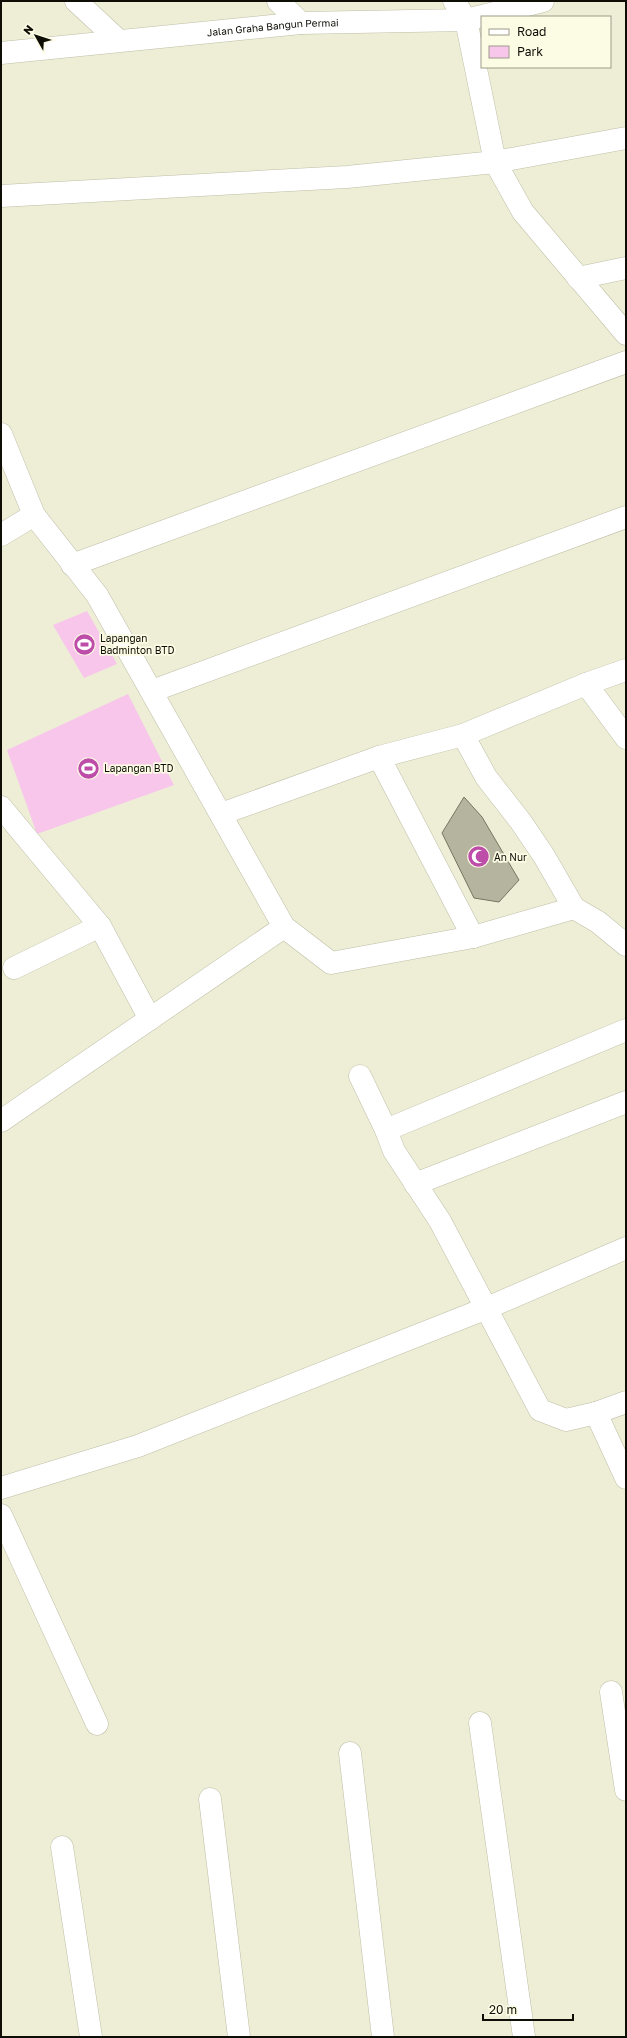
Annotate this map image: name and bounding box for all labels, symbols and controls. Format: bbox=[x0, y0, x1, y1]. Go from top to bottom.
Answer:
north arrow bbox=[16, 16, 56, 56]
street label: Jalan Graha Bangun Permai bbox=[206, 16, 339, 38]
legend bbox=[481, 16, 611, 68]
text: N bbox=[20, 22, 36, 37]
text: Road bbox=[517, 24, 546, 39]
text: Park bbox=[517, 44, 543, 59]
sports icon: Lapangan Badminton BTD bbox=[72, 631, 98, 657]
place label: Lapangan Badminton BTD bbox=[100, 632, 174, 656]
sports icon: Lapangan BTD bbox=[76, 755, 102, 781]
place label: Lapangan BTD bbox=[104, 762, 174, 774]
mosque icon: An Nur bbox=[466, 844, 492, 870]
place label: An Nur bbox=[494, 851, 527, 863]
scale bar bbox=[483, 1996, 573, 2022]
text: 20 m bbox=[489, 2002, 517, 2017]

